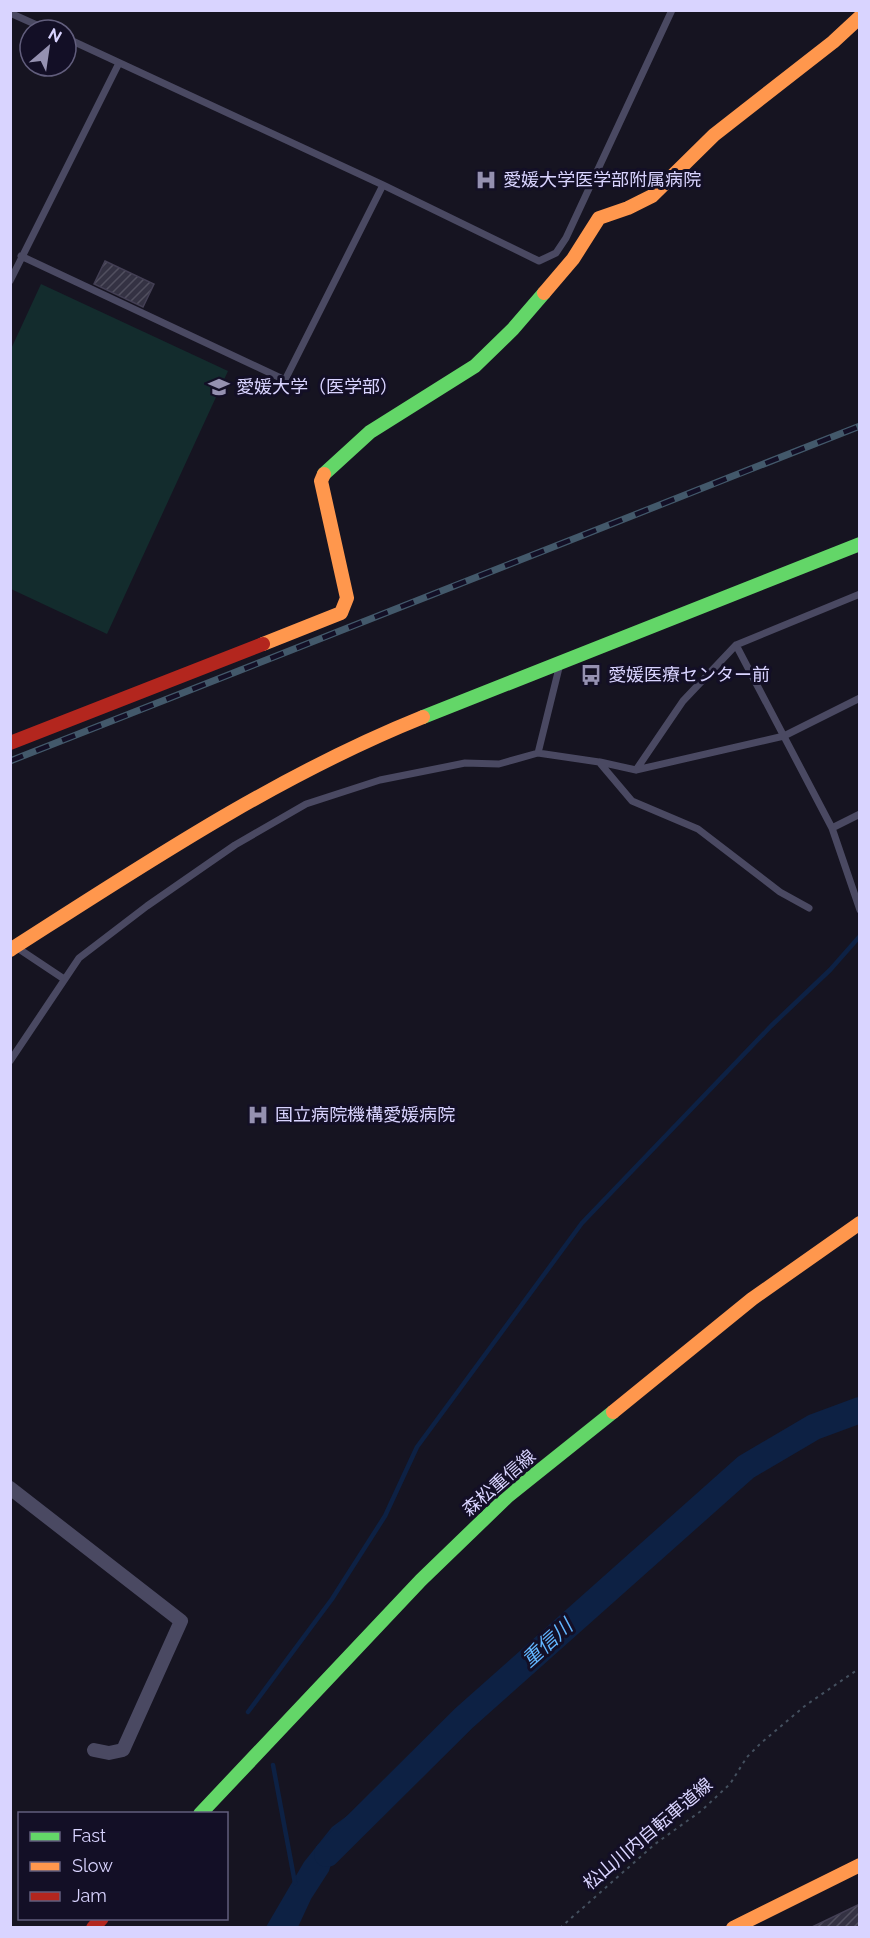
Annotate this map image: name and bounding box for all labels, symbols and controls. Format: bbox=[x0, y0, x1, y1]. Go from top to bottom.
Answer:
north arrow bbox=[18, 18, 78, 78]
text: N bbox=[45, 24, 65, 47]
hospital icon: 愛媛大学医学部附属病院 bbox=[474, 168, 498, 192]
place label: 愛媛大学医学部附属病院 bbox=[503, 169, 701, 190]
school or university icon: 愛媛大学（医学部） bbox=[207, 375, 231, 399]
place label: 愛媛大学（医学部） bbox=[236, 376, 398, 397]
bus stop icon: 愛媛医療センター前 bbox=[579, 663, 603, 687]
place label: 愛媛医療センター前 bbox=[608, 664, 770, 685]
hospital icon: 国立病院機構愛媛病院 bbox=[246, 1103, 270, 1127]
place label: 国立病院機構愛媛病院 bbox=[275, 1104, 455, 1125]
street label: 森松重信線 bbox=[458, 1445, 540, 1520]
water label: 重信川 bbox=[517, 1613, 579, 1672]
street label: 松山川内自転車道線 bbox=[579, 1774, 716, 1894]
legend bbox=[18, 1812, 228, 1920]
text: Fast bbox=[72, 1825, 106, 1846]
text: Slow bbox=[72, 1855, 113, 1876]
text: Jam bbox=[72, 1885, 107, 1906]

